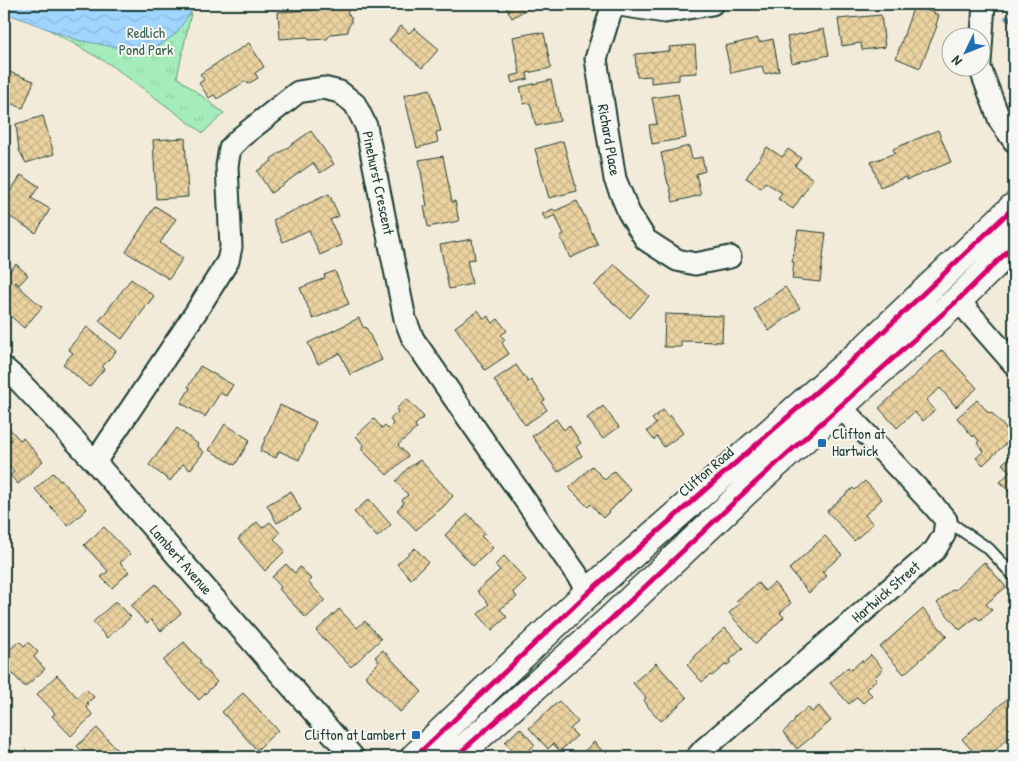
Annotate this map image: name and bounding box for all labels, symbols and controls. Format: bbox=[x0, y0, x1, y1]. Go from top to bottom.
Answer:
park label: Redlich Pond Park bbox=[119, 22, 173, 60]
north arrow bbox=[940, 28, 990, 78]
text: N bbox=[946, 52, 966, 70]
street label: Richard Place bbox=[593, 103, 626, 177]
street label: Pinehurst Crescent bbox=[357, 129, 400, 237]
place label: Clifton at Hartwick bbox=[832, 423, 886, 461]
marker: Clifton at Hartwick bbox=[816, 437, 828, 449]
street label: Clifton Road bbox=[674, 442, 738, 502]
street label: Lambert Avenue bbox=[145, 520, 218, 599]
street label: Hartwick Street bbox=[847, 555, 925, 627]
place label: Clifton at Lambert bbox=[304, 724, 407, 745]
marker: Clifton at Lambert bbox=[410, 729, 422, 741]

